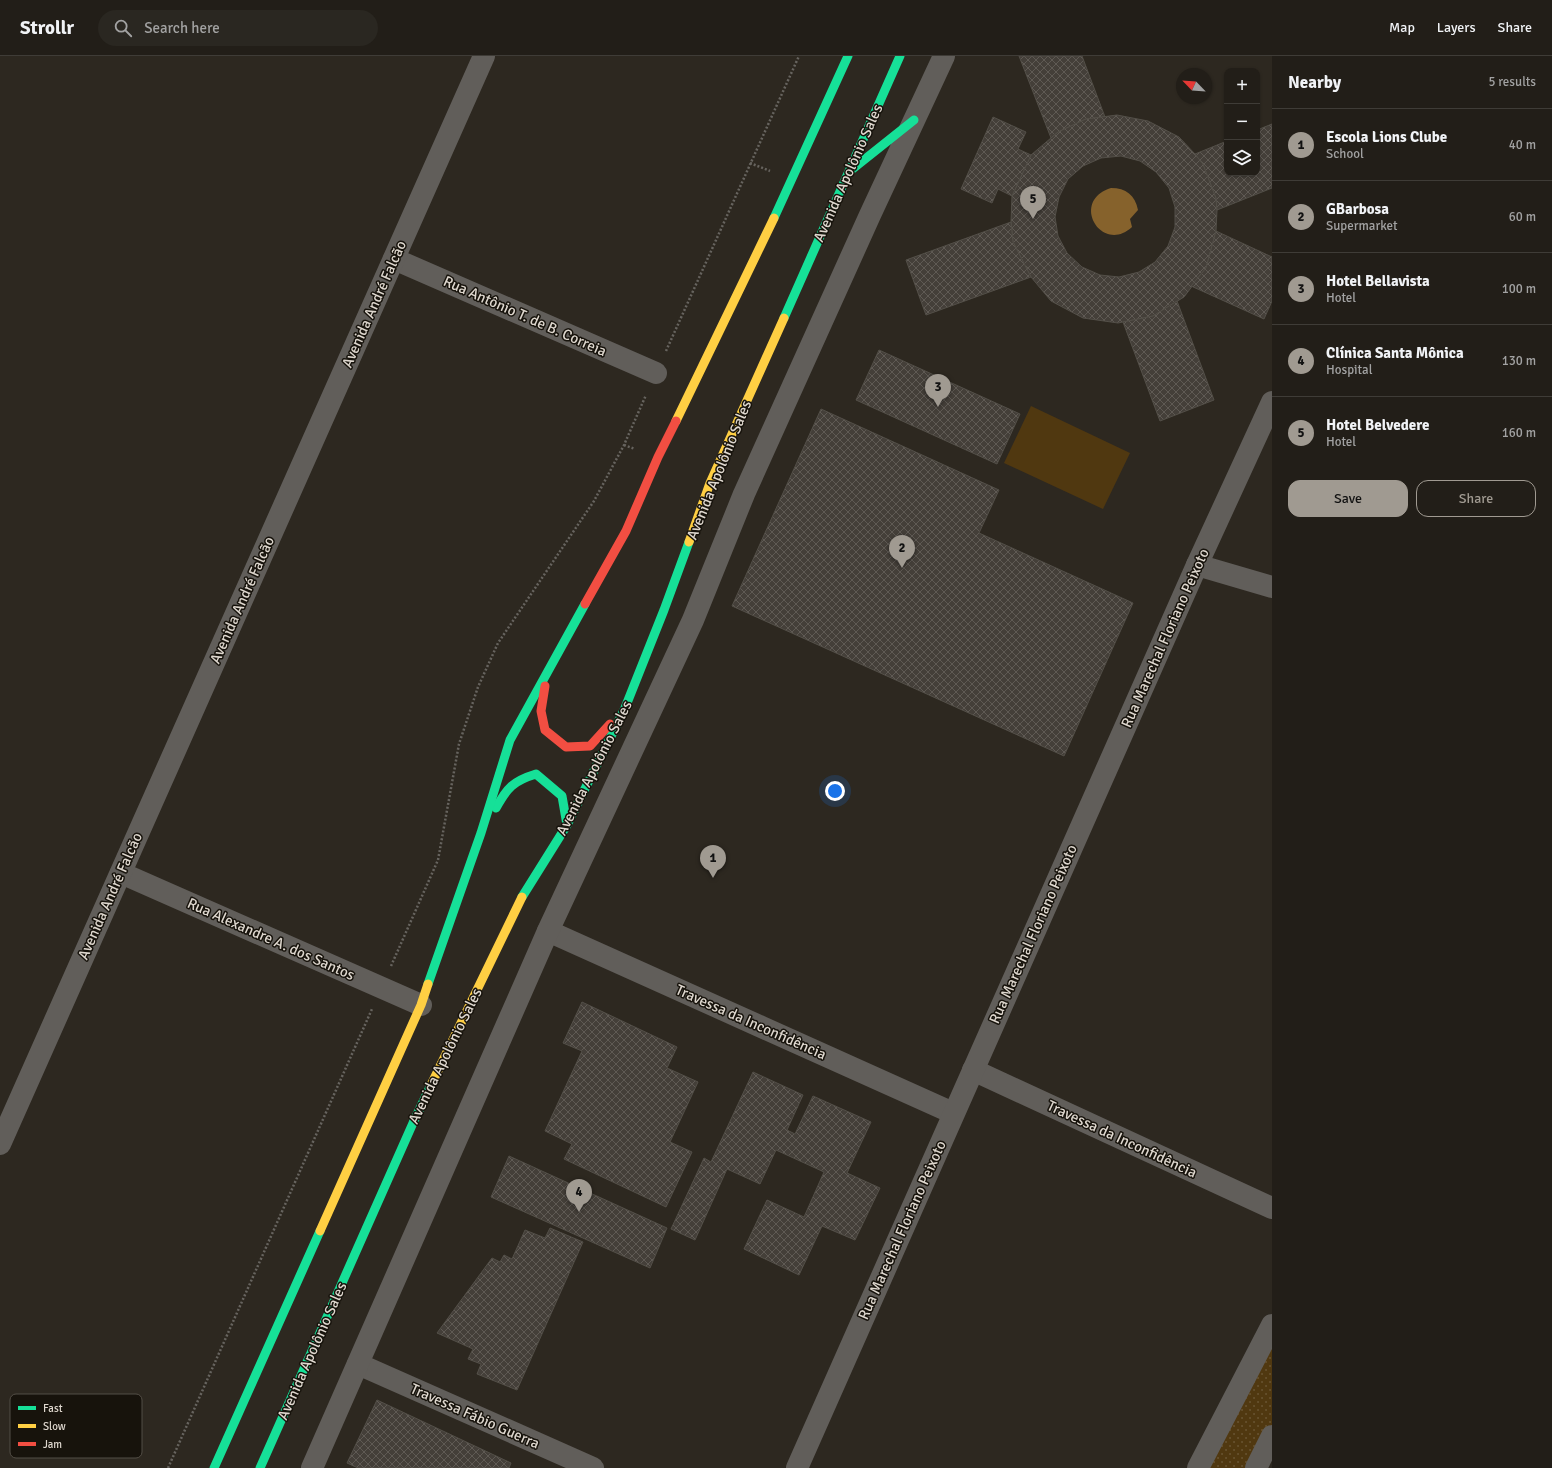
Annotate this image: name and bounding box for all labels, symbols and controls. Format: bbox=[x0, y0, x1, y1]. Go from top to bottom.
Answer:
search box bbox=[98, 10, 378, 46]
text: Strollr bbox=[20, 16, 74, 40]
icon: search bbox=[112, 17, 134, 39]
text: Search here bbox=[144, 19, 220, 37]
text: Map bbox=[1389, 19, 1415, 36]
text: Layers bbox=[1437, 19, 1476, 36]
text: Share bbox=[1498, 19, 1532, 36]
north arrow bbox=[1176, 68, 1212, 104]
map controls bbox=[1224, 68, 1260, 176]
button: + bbox=[1224, 68, 1260, 104]
text: Nearby bbox=[1288, 72, 1341, 93]
text: 5 results bbox=[1488, 74, 1536, 90]
street label: Avenida Apolônio Sales bbox=[810, 101, 887, 245]
button: − bbox=[1224, 104, 1260, 140]
text: Escola Lions Clube bbox=[1326, 128, 1447, 146]
text: 1 bbox=[1297, 137, 1305, 153]
text: 40 m bbox=[1509, 137, 1536, 153]
button: layers bbox=[1224, 140, 1260, 176]
text: School bbox=[1326, 146, 1364, 162]
pin: 5 bbox=[1020, 186, 1046, 219]
text: GBarbosa bbox=[1326, 200, 1389, 218]
text: 2 bbox=[1297, 209, 1305, 225]
text: 60 m bbox=[1509, 209, 1536, 225]
text: Supermarket bbox=[1326, 218, 1398, 234]
street label: Avenida André Falcão bbox=[338, 238, 410, 370]
street label: Rua Antônio T. de B. Correia bbox=[441, 272, 609, 360]
text: Hotel Bellavista bbox=[1326, 272, 1430, 290]
text: 3 bbox=[1297, 281, 1305, 297]
text: 100 m bbox=[1502, 281, 1536, 297]
text: Hotel bbox=[1326, 290, 1356, 306]
text: Clínica Santa Mônica bbox=[1326, 344, 1464, 362]
text: 4 bbox=[1297, 353, 1305, 369]
text: 130 m bbox=[1502, 353, 1536, 369]
text: Hospital bbox=[1326, 362, 1373, 378]
pin: 3 bbox=[925, 374, 951, 407]
street label: Avenida Apolônio Sales bbox=[683, 397, 755, 542]
text: Hotel Belvedere bbox=[1326, 416, 1430, 434]
text: 5 bbox=[1297, 425, 1305, 441]
text: 160 m bbox=[1502, 425, 1536, 441]
text: Hotel bbox=[1326, 434, 1356, 450]
button: Save bbox=[1288, 480, 1408, 517]
button: Share bbox=[1416, 480, 1536, 517]
street label: Avenida André Falcão bbox=[206, 534, 278, 666]
pin: 2 bbox=[889, 535, 915, 568]
street label: Rua Marechal Floriano Peixoto bbox=[1117, 545, 1213, 730]
street label: Avenida Apolônio Sales bbox=[552, 697, 636, 838]
your location bbox=[825, 781, 845, 801]
street label: Avenida André Falcão bbox=[74, 830, 146, 962]
street label: Rua Marechal Floriano Peixoto bbox=[985, 841, 1081, 1026]
pin: 1 bbox=[700, 845, 726, 878]
street label: Rua Alexandre A. dos Santos bbox=[184, 894, 358, 984]
street label: Travessa da Inconfidência bbox=[673, 981, 829, 1063]
street label: Avenida Apolônio Sales bbox=[404, 985, 486, 1127]
street label: Travessa da Inconfidência bbox=[1044, 1096, 1200, 1182]
street label: Rua Marechal Floriano Peixoto bbox=[854, 1137, 950, 1322]
pin: 4 bbox=[566, 1179, 592, 1212]
street label: Avenida Apolônio Sales bbox=[274, 1279, 351, 1423]
street label: Travessa Fábio Guerra bbox=[408, 1379, 542, 1453]
legend bbox=[10, 1394, 142, 1458]
text: Fast bbox=[43, 1402, 63, 1415]
text: Slow bbox=[43, 1420, 66, 1433]
text: Jam bbox=[43, 1438, 62, 1451]

